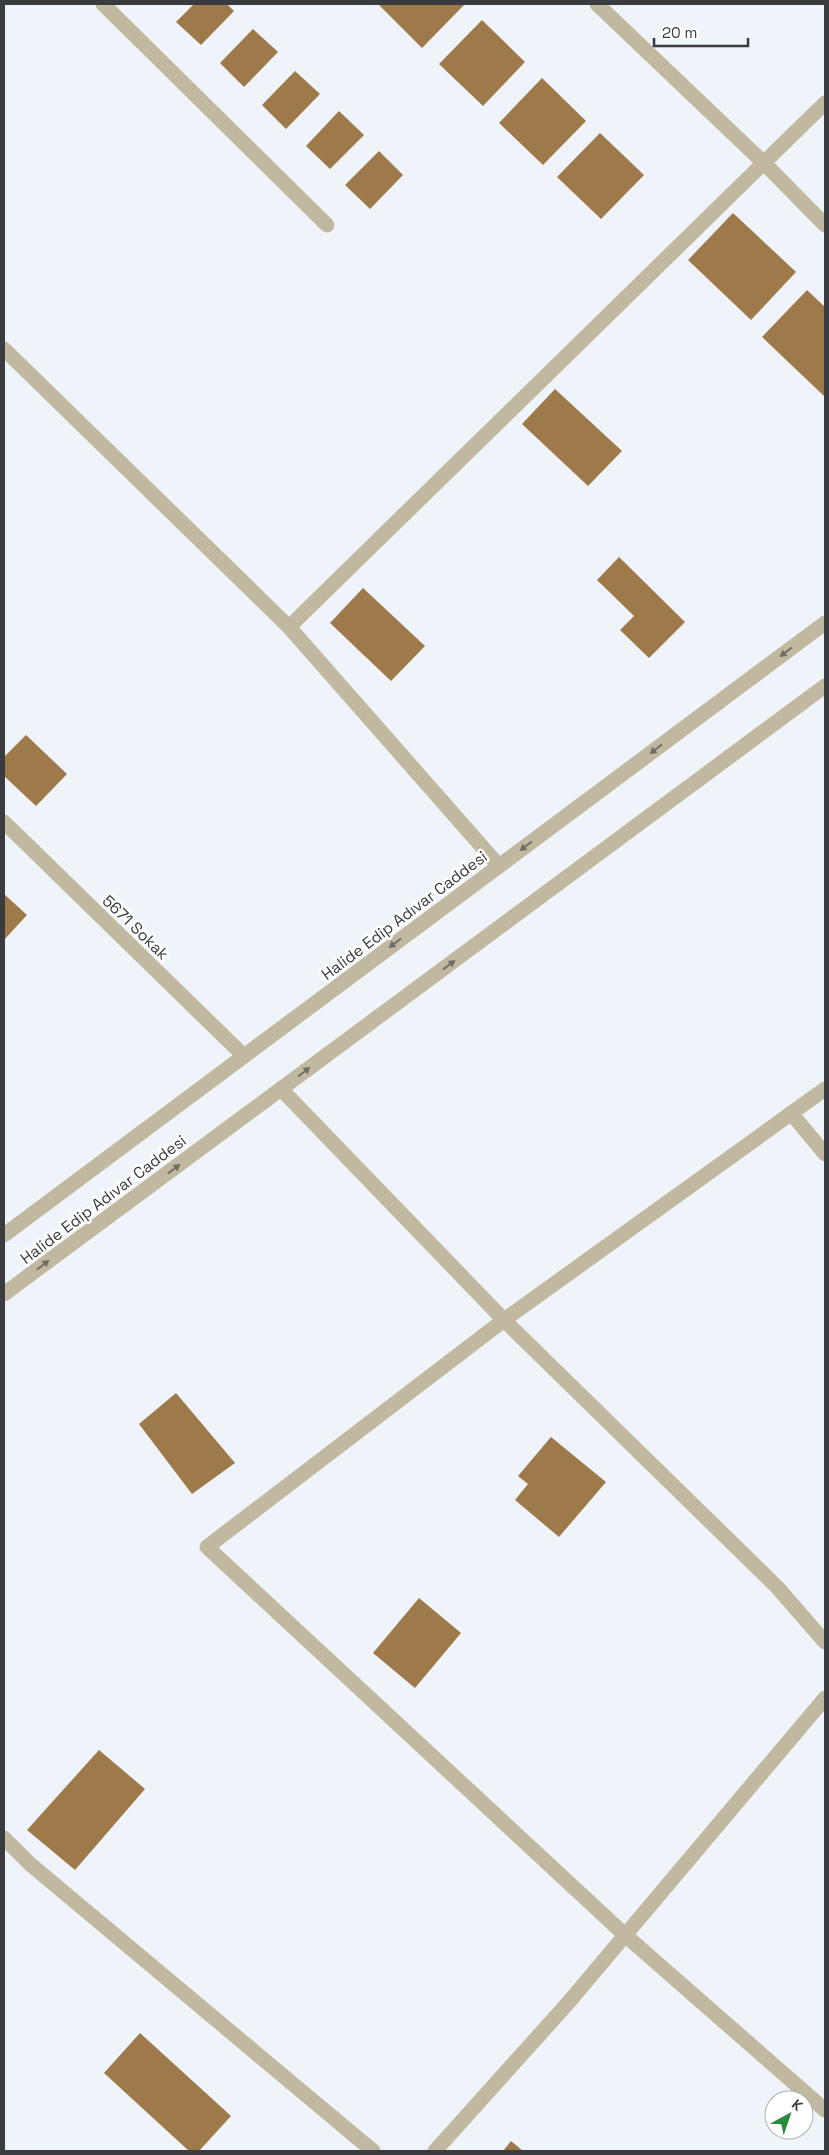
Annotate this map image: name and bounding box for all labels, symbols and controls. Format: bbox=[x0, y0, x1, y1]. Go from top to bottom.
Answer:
scale bar bbox=[654, 15, 748, 47]
text: 20 m bbox=[662, 23, 697, 42]
one-way arrow bbox=[779, 647, 793, 657]
one-way arrow bbox=[649, 744, 663, 754]
one-way arrow bbox=[519, 841, 533, 851]
street label: Halide Edip Adıvar Caddesi bbox=[317, 846, 492, 985]
street label: 5671 Sokak bbox=[98, 890, 174, 965]
one-way arrow bbox=[388, 938, 402, 948]
one-way arrow bbox=[442, 960, 456, 970]
one-way arrow bbox=[297, 1067, 311, 1077]
street label: Halide Edip Adıvar Caddesi bbox=[16, 1130, 191, 1269]
one-way arrow bbox=[167, 1163, 180, 1174]
one-way arrow bbox=[36, 1260, 50, 1270]
north arrow bbox=[764, 2090, 814, 2140]
text: K bbox=[788, 2095, 807, 2115]

